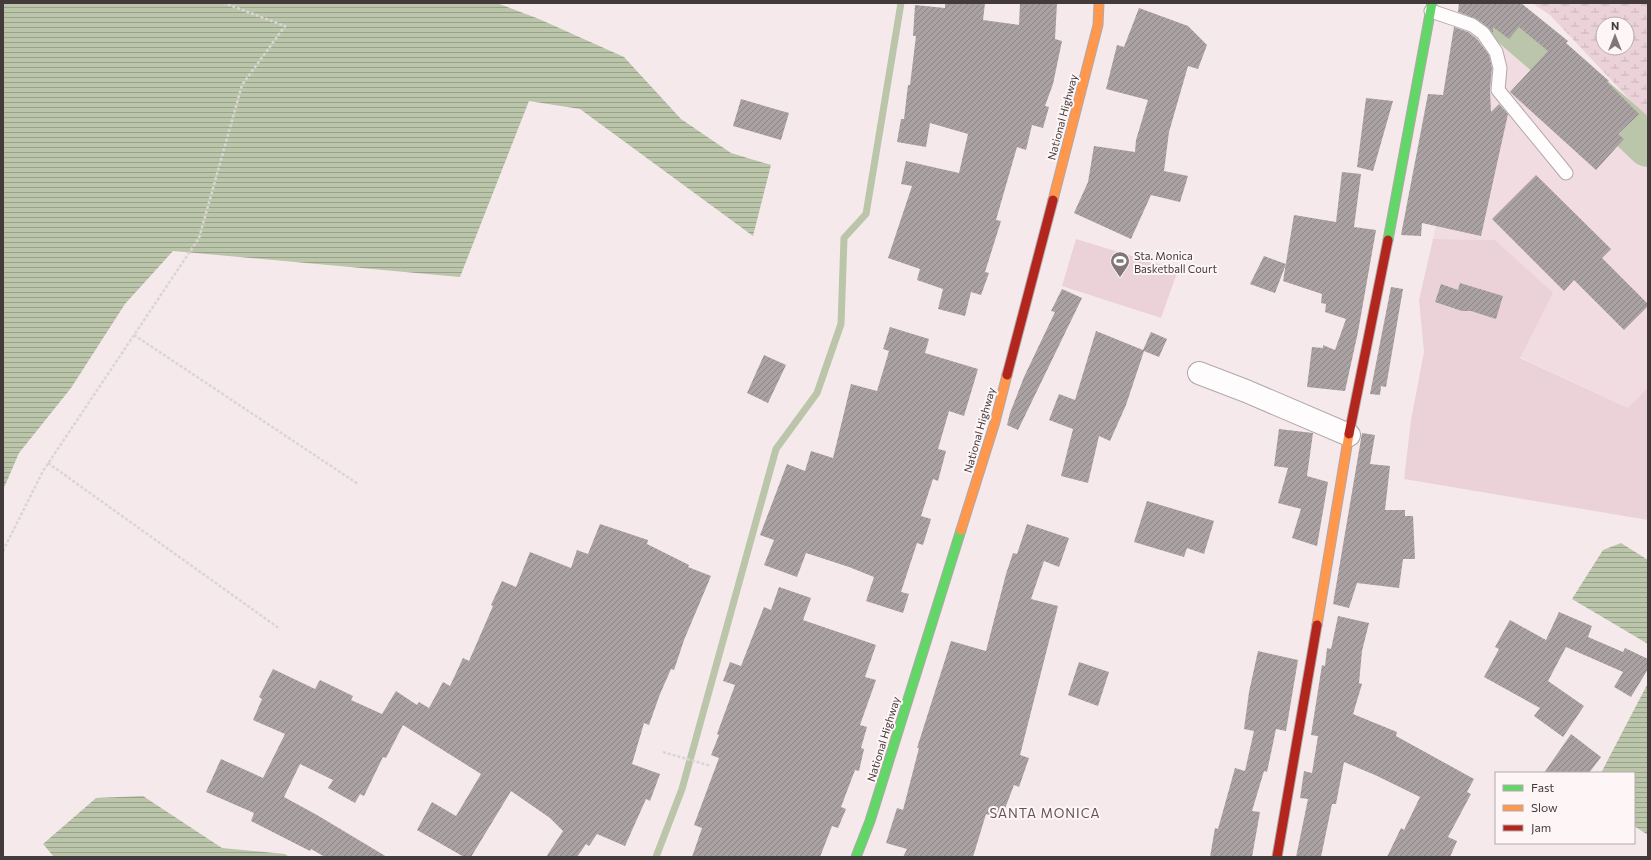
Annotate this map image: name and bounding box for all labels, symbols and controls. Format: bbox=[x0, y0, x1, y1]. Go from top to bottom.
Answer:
north arrow bbox=[1595, 16, 1635, 56]
text: N bbox=[1611, 19, 1619, 32]
street label: National Highway bbox=[1044, 72, 1080, 161]
place label: Sta. Monica Basketball Court bbox=[1134, 249, 1217, 275]
sports icon: Sta. Monica Basketball Court bbox=[1109, 250, 1131, 278]
street label: National Highway bbox=[961, 386, 997, 474]
street label: National Highway bbox=[864, 695, 902, 783]
legend bbox=[1495, 772, 1635, 844]
text: Fast bbox=[1531, 780, 1554, 794]
text: Slow bbox=[1531, 800, 1558, 814]
district label: SANTA MONICA bbox=[989, 805, 1101, 821]
text: Jam bbox=[1531, 820, 1551, 835]

